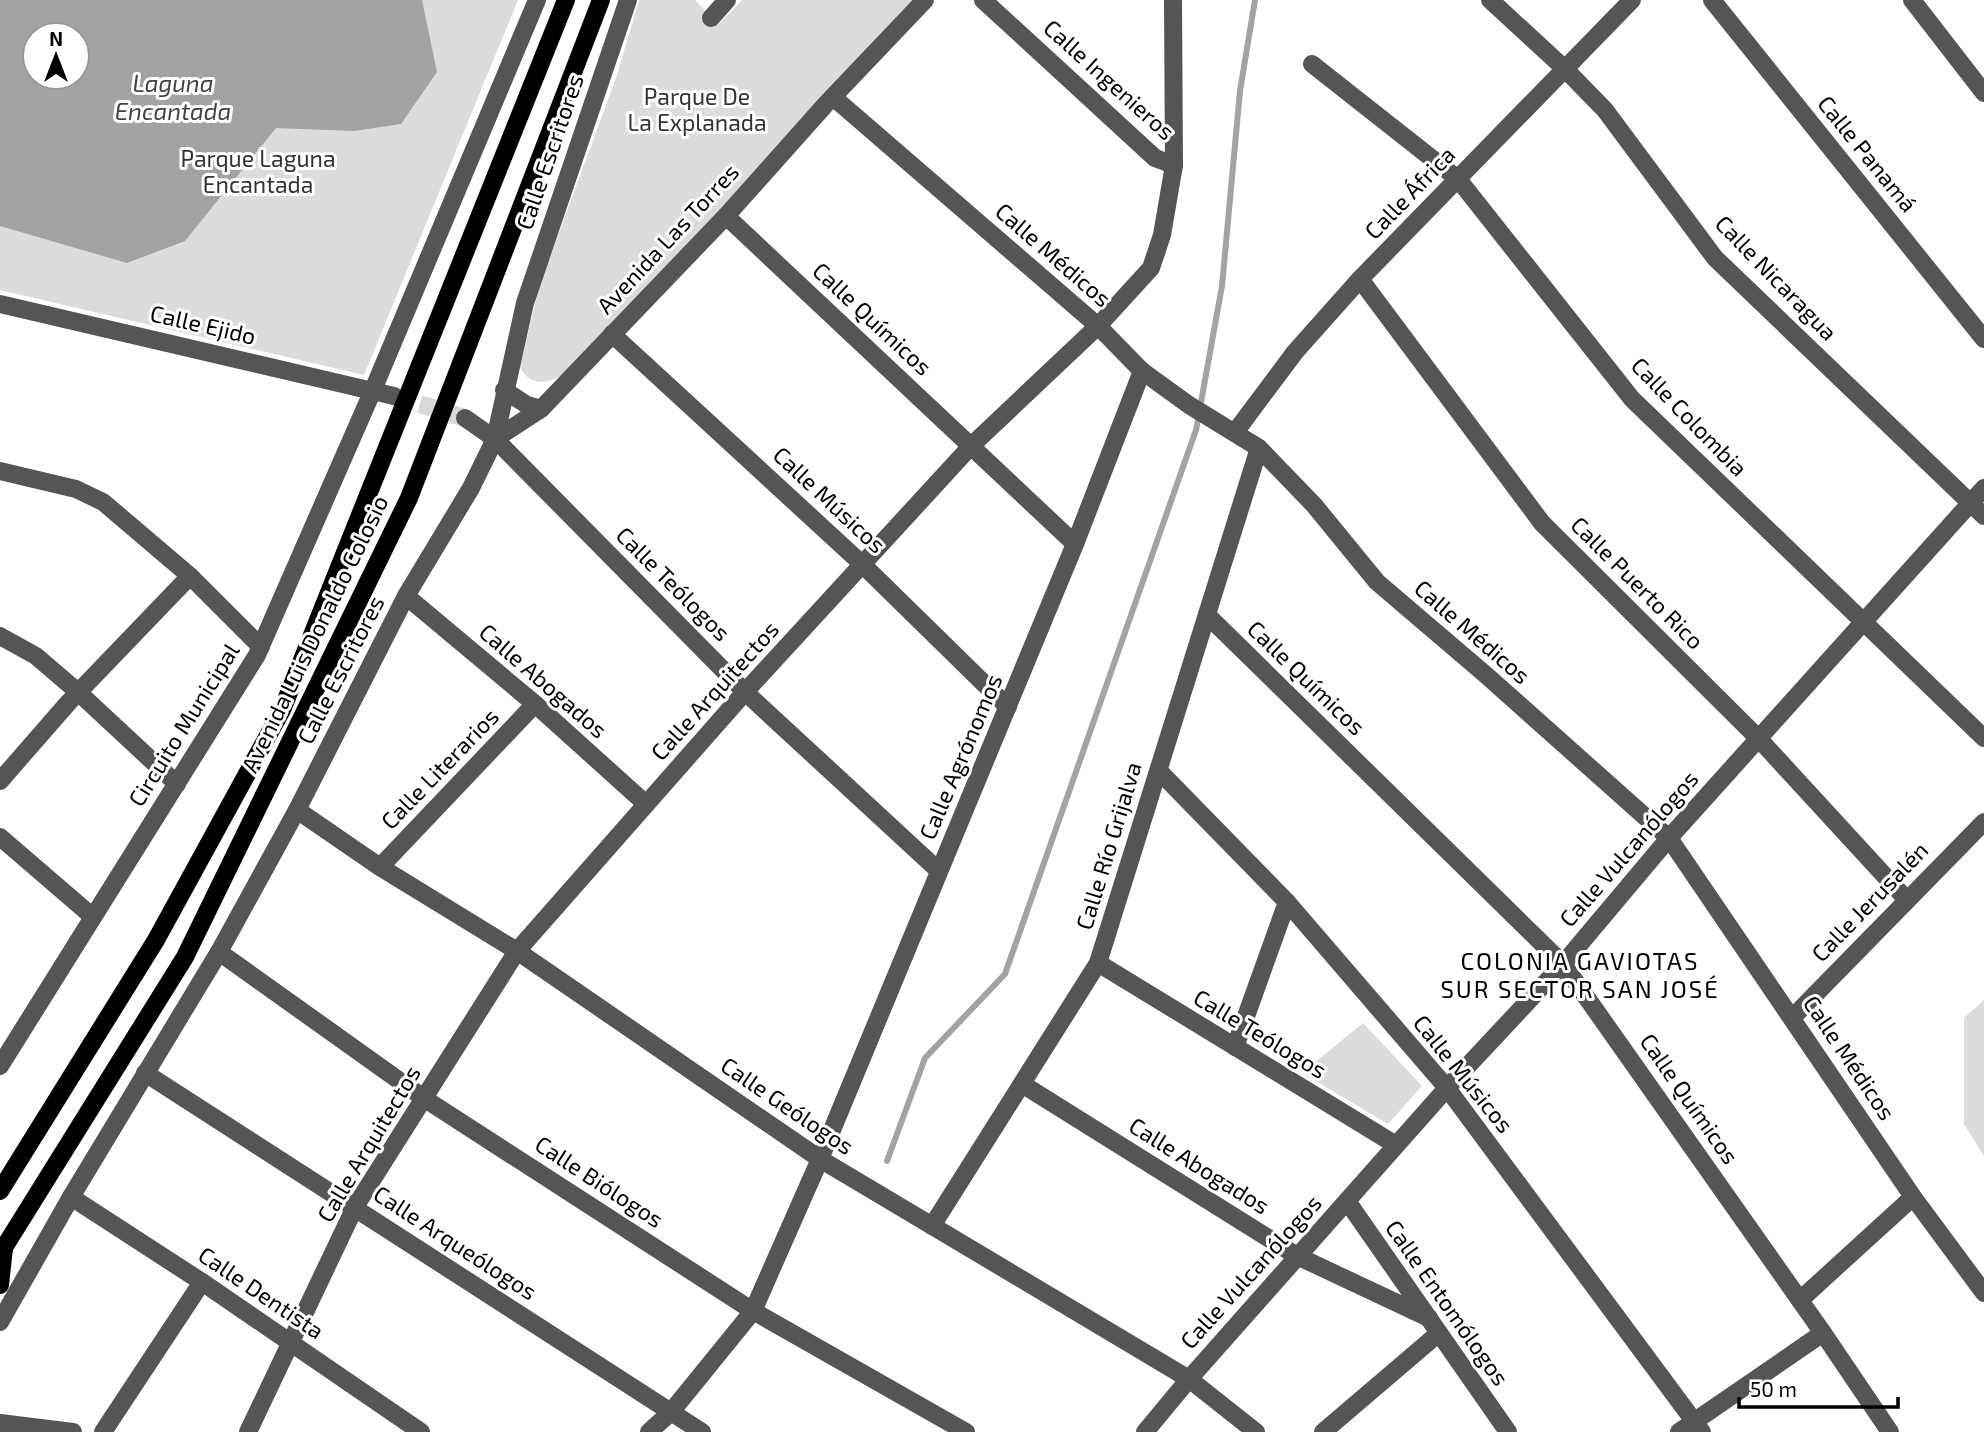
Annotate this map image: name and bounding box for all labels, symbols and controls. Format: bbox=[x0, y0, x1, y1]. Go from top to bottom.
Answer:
street label: Calle Ingenieros bbox=[1038, 13, 1181, 145]
north arrow bbox=[21, 21, 91, 91]
text: N bbox=[49, 27, 63, 50]
water label: Laguna Encantada bbox=[115, 68, 231, 125]
street label: Calle Escritores bbox=[509, 70, 589, 233]
park label: Parque De La Explanada bbox=[627, 82, 767, 136]
street label: Calle Panamá bbox=[1812, 89, 1923, 217]
street label: Calle África bbox=[1358, 140, 1460, 244]
park label: Parque Laguna Encantada bbox=[180, 144, 336, 198]
street label: Avenida Las Torres bbox=[591, 157, 744, 319]
street label: Calle Médicos bbox=[990, 196, 1117, 312]
street label: Calle Nicaragua bbox=[1710, 209, 1843, 346]
street label: Calle Químicos bbox=[807, 256, 938, 381]
street label: Calle Ejido bbox=[148, 298, 259, 350]
street label: Calle Colombia bbox=[1626, 351, 1753, 482]
street label: Calle Músicos bbox=[768, 440, 892, 558]
street label: Avenida Luis Donaldo Colosio bbox=[235, 490, 393, 777]
street label: Calle Puerto Rico bbox=[1566, 510, 1710, 654]
street label: Calle Teólogos bbox=[611, 520, 737, 646]
street label: Calle Médicos bbox=[1409, 573, 1536, 689]
street label: Calle Escritores bbox=[291, 591, 389, 748]
street label: Calle Químicos bbox=[1242, 614, 1371, 740]
street label: Calle Arquitectos bbox=[644, 615, 784, 766]
street label: Calle Abogados bbox=[474, 617, 613, 743]
street label: Circuito Municipal bbox=[122, 638, 245, 811]
street label: Calle Agrónomos bbox=[913, 670, 1008, 843]
street label: Calle Literarios bbox=[375, 702, 504, 835]
street label: Calle Río Grijalva bbox=[1069, 759, 1147, 933]
street label: Calle Vulcanólogos bbox=[1553, 765, 1704, 932]
street label: Calle Jerusalén bbox=[1805, 836, 1933, 967]
district label: COLONIA GAVIOTAS SUR SECTOR SAN JOSÉ bbox=[1440, 946, 1720, 1003]
street label: Calle Teólogos bbox=[1189, 983, 1332, 1084]
street label: Calle Médicos bbox=[1798, 990, 1902, 1125]
street label: Calle Músicos bbox=[1408, 1009, 1520, 1138]
street label: Calle Químicos bbox=[1635, 1028, 1745, 1169]
street label: Calle Geólogos bbox=[716, 1050, 859, 1160]
street label: Calle Arquitectos bbox=[310, 1060, 426, 1227]
street label: Calle Abogados bbox=[1124, 1111, 1275, 1219]
street label: Calle Biólogos bbox=[530, 1129, 669, 1233]
street label: Calle Arqueólogos bbox=[369, 1179, 542, 1305]
street label: Calle Vulcanólogos bbox=[1174, 1189, 1327, 1354]
street label: Calle Entomólogos bbox=[1380, 1214, 1515, 1391]
street label: Calle Dentista bbox=[193, 1240, 330, 1344]
scale bar bbox=[1739, 1366, 1898, 1410]
text: 50 m bbox=[1750, 1376, 1797, 1401]

